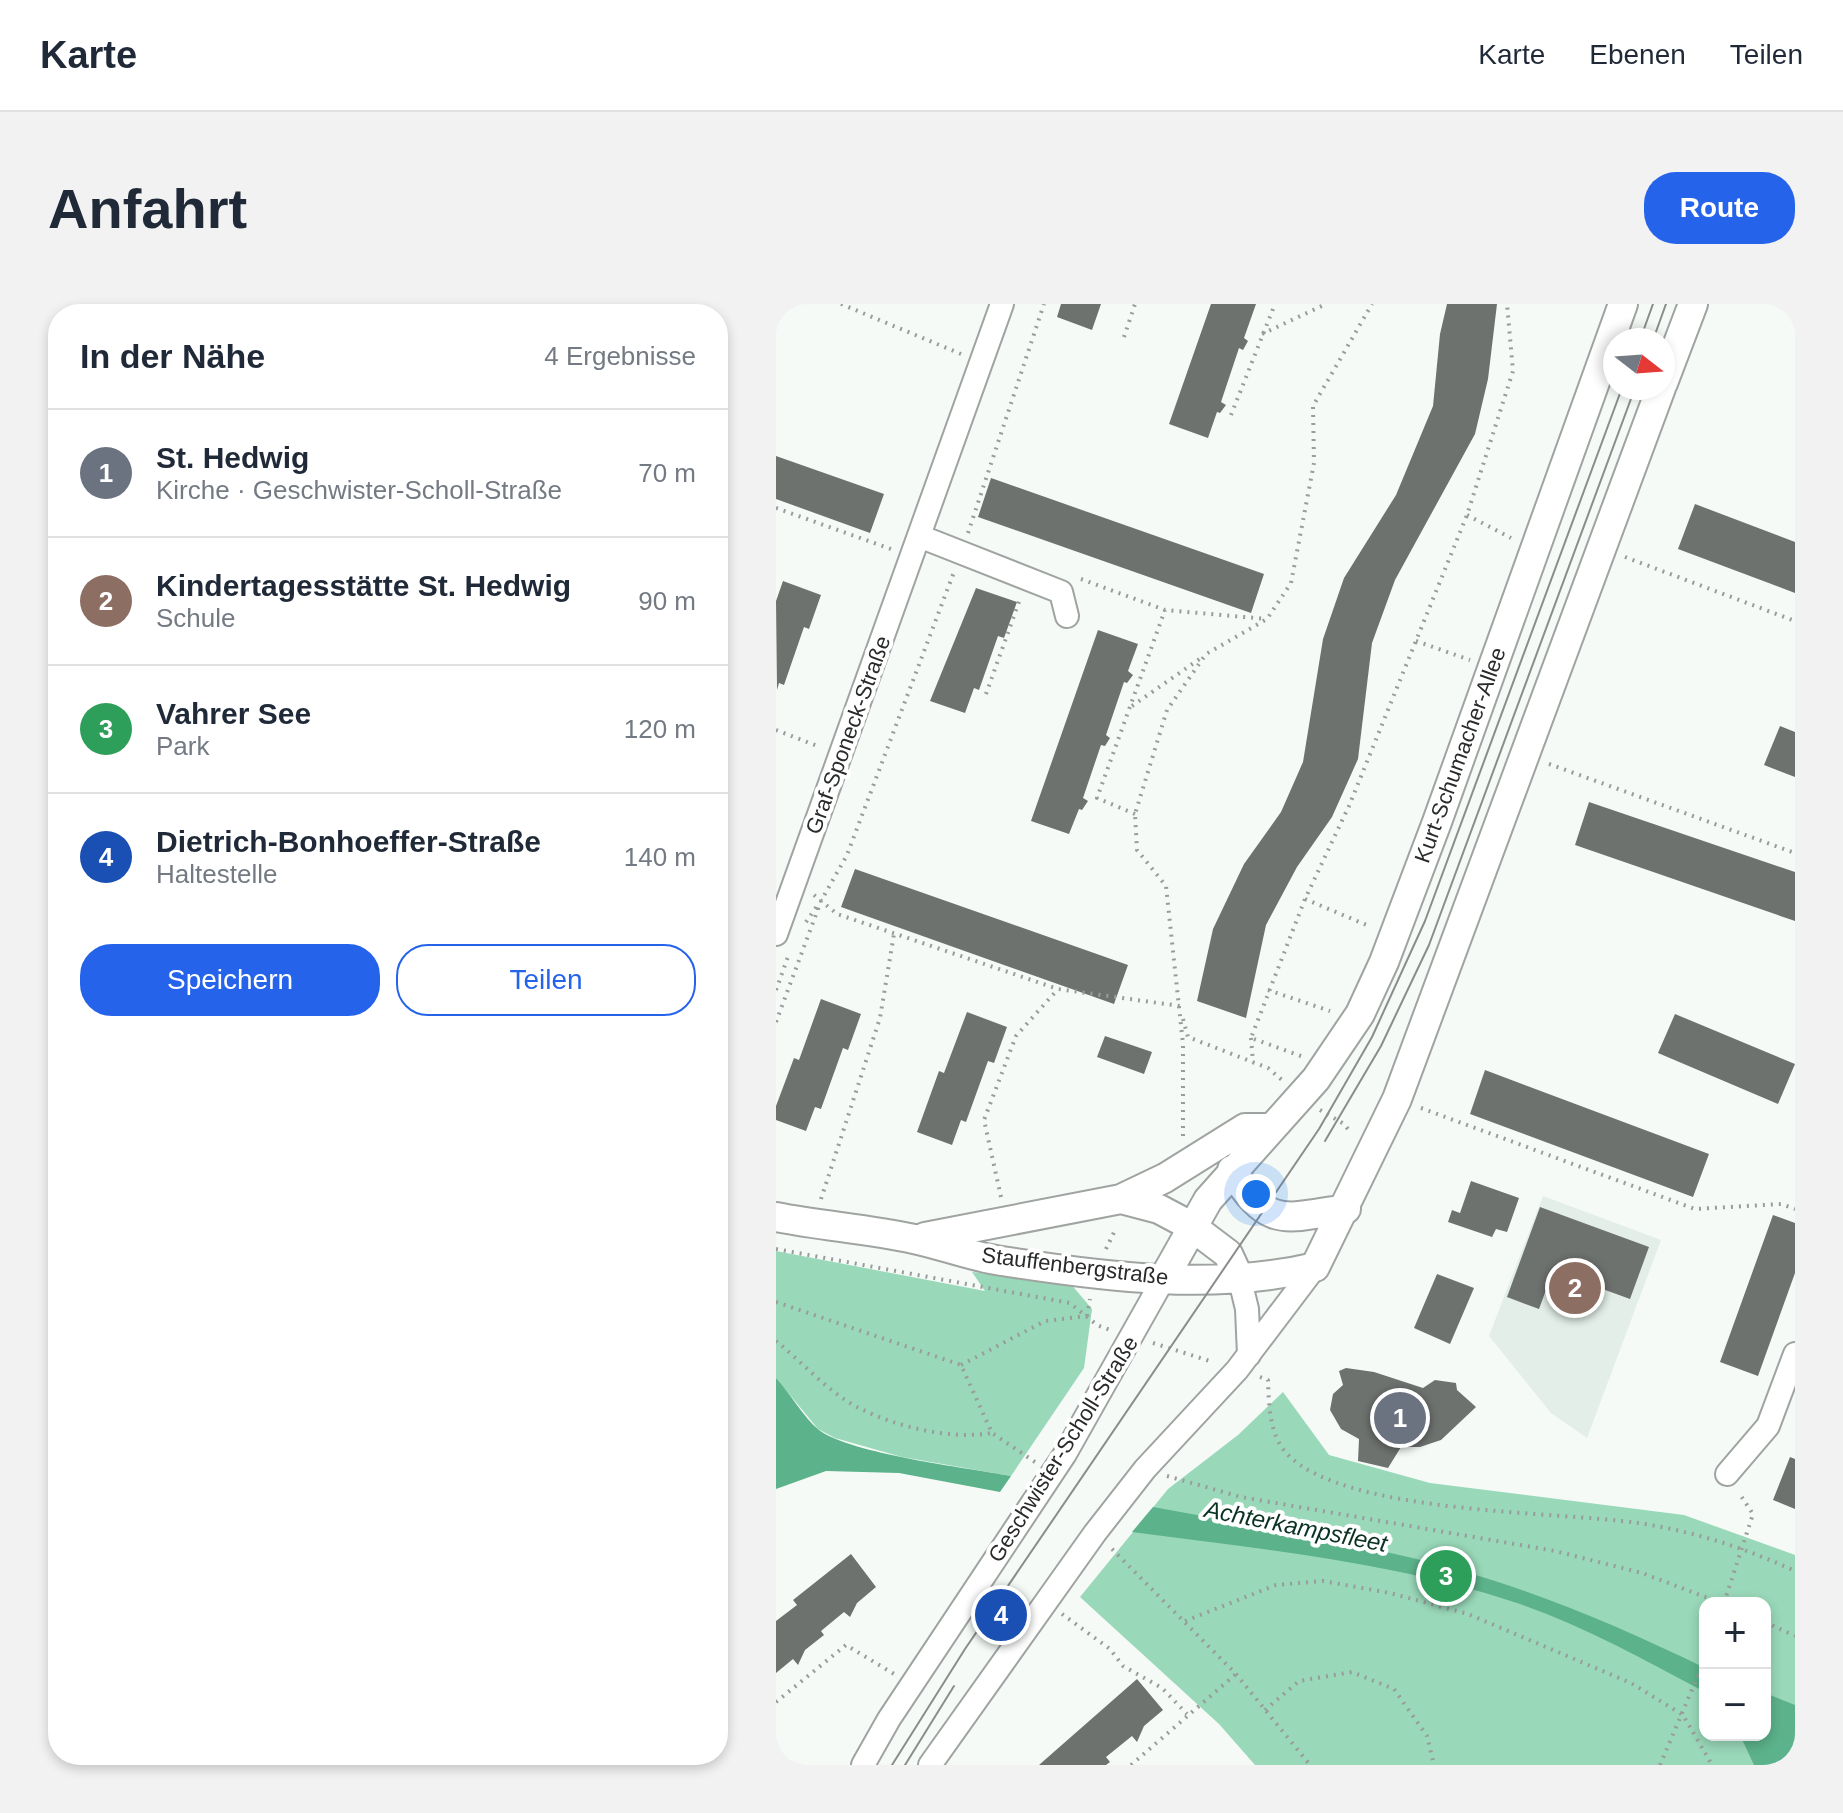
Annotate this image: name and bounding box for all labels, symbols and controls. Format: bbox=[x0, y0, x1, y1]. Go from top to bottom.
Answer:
text: Karte bbox=[40, 34, 137, 76]
text: Karte bbox=[1478, 39, 1545, 70]
text: Ebenen bbox=[1589, 39, 1686, 70]
text: Teilen bbox=[1730, 39, 1803, 70]
button: Route bbox=[1644, 172, 1795, 244]
text: Anfahrt bbox=[48, 177, 247, 240]
north arrow bbox=[1603, 328, 1675, 400]
text: In der Nähe bbox=[80, 337, 265, 375]
text: 4 Ergebnisse bbox=[544, 341, 696, 371]
text: St. Hedwig bbox=[156, 441, 309, 474]
text: 1 bbox=[99, 458, 113, 488]
text: 70 m bbox=[638, 458, 696, 488]
text: Kirche · Geschwister-Scholl-Straße bbox=[156, 475, 562, 505]
text: Kindertagesstätte St. Hedwig bbox=[156, 569, 571, 602]
text: 2 bbox=[99, 586, 113, 616]
text: 90 m bbox=[638, 586, 696, 616]
text: Schule bbox=[156, 603, 236, 633]
street label: Graf-Sponeck-Straße bbox=[800, 632, 896, 838]
street label: Kurt-Schumacher-Allee bbox=[1409, 644, 1511, 866]
text: Vahrer See bbox=[156, 697, 311, 730]
text: 3 bbox=[99, 714, 113, 744]
text: 120 m bbox=[624, 714, 696, 744]
text: Park bbox=[156, 731, 209, 761]
text: Dietrich-Bonhoeffer-Straße bbox=[156, 825, 541, 858]
text: 4 bbox=[99, 842, 113, 872]
text: 140 m bbox=[624, 842, 696, 872]
text: Haltestelle bbox=[156, 859, 277, 889]
button: Speichern bbox=[80, 944, 380, 1016]
button: Teilen bbox=[396, 944, 696, 1016]
your location bbox=[1236, 1174, 1276, 1214]
street label: Stauffenbergstraße bbox=[980, 1242, 1170, 1290]
pin: 2 bbox=[1549, 1258, 1601, 1318]
street label: Geschwister-Scholl-Straße bbox=[983, 1331, 1143, 1567]
pin: 1 bbox=[1374, 1388, 1426, 1448]
water label: Achterkampsfleet bbox=[1200, 1495, 1391, 1557]
pin: 3 bbox=[1420, 1546, 1472, 1606]
pin: 4 bbox=[975, 1585, 1027, 1645]
map controls bbox=[1699, 1597, 1771, 1741]
button: + bbox=[1699, 1597, 1771, 1669]
button: − bbox=[1699, 1669, 1771, 1741]

